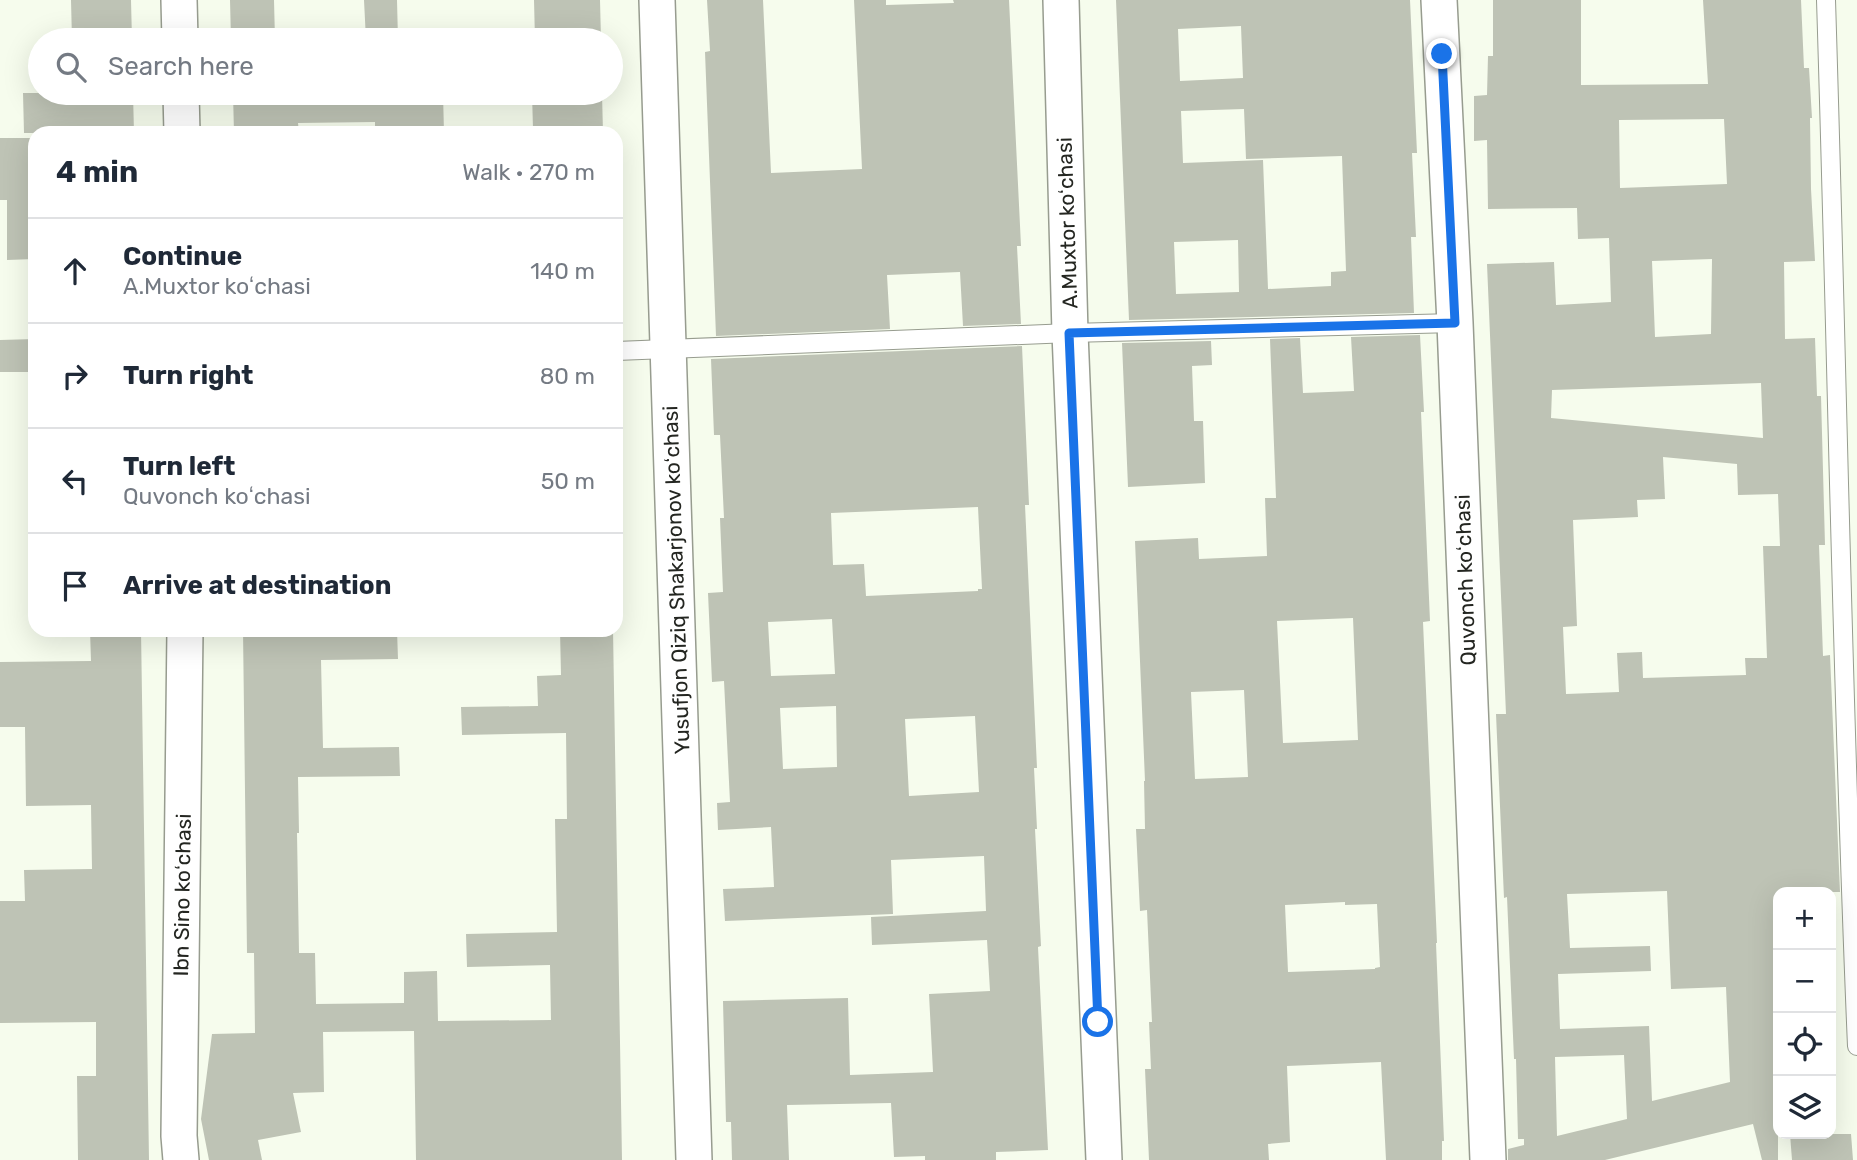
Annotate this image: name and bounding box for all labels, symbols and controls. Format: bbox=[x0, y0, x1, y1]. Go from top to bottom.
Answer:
search box bbox=[28, 28, 623, 105]
route end bbox=[1426, 38, 1457, 69]
icon: search bbox=[52, 48, 90, 86]
text: Search here bbox=[108, 51, 254, 82]
street label: A.Muxtor koʻchasi bbox=[1052, 137, 1082, 309]
text: 4 min bbox=[56, 154, 138, 190]
text: Walk · 270 m bbox=[462, 158, 595, 186]
text: Continue bbox=[123, 241, 242, 272]
icon: ahead bbox=[56, 252, 94, 290]
text: 140 m bbox=[530, 257, 595, 285]
text: A.Muxtor koʻchasi bbox=[123, 272, 311, 300]
icon: right bbox=[56, 357, 94, 395]
text: Turn right bbox=[123, 360, 253, 391]
text: 80 m bbox=[540, 362, 595, 390]
street label: Yusufjon Qiziq Shakarjonov koʻchasi bbox=[657, 405, 695, 755]
text: Turn left bbox=[123, 451, 235, 482]
icon: left bbox=[56, 462, 94, 500]
text: 50 m bbox=[541, 467, 595, 495]
text: Quvonch koʻchasi bbox=[123, 482, 311, 510]
street label: Quvonch koʻchasi bbox=[1450, 494, 1480, 666]
icon: arrive bbox=[56, 567, 94, 605]
text: Arrive at destination bbox=[123, 570, 391, 601]
street label: Ibn Sino koʻchasi bbox=[168, 813, 196, 977]
map controls bbox=[1773, 887, 1836, 1139]
button: + bbox=[1773, 887, 1836, 950]
button: − bbox=[1773, 950, 1836, 1013]
route start bbox=[1082, 1006, 1113, 1037]
button: locate bbox=[1773, 1013, 1836, 1076]
button: layers bbox=[1773, 1076, 1836, 1139]

